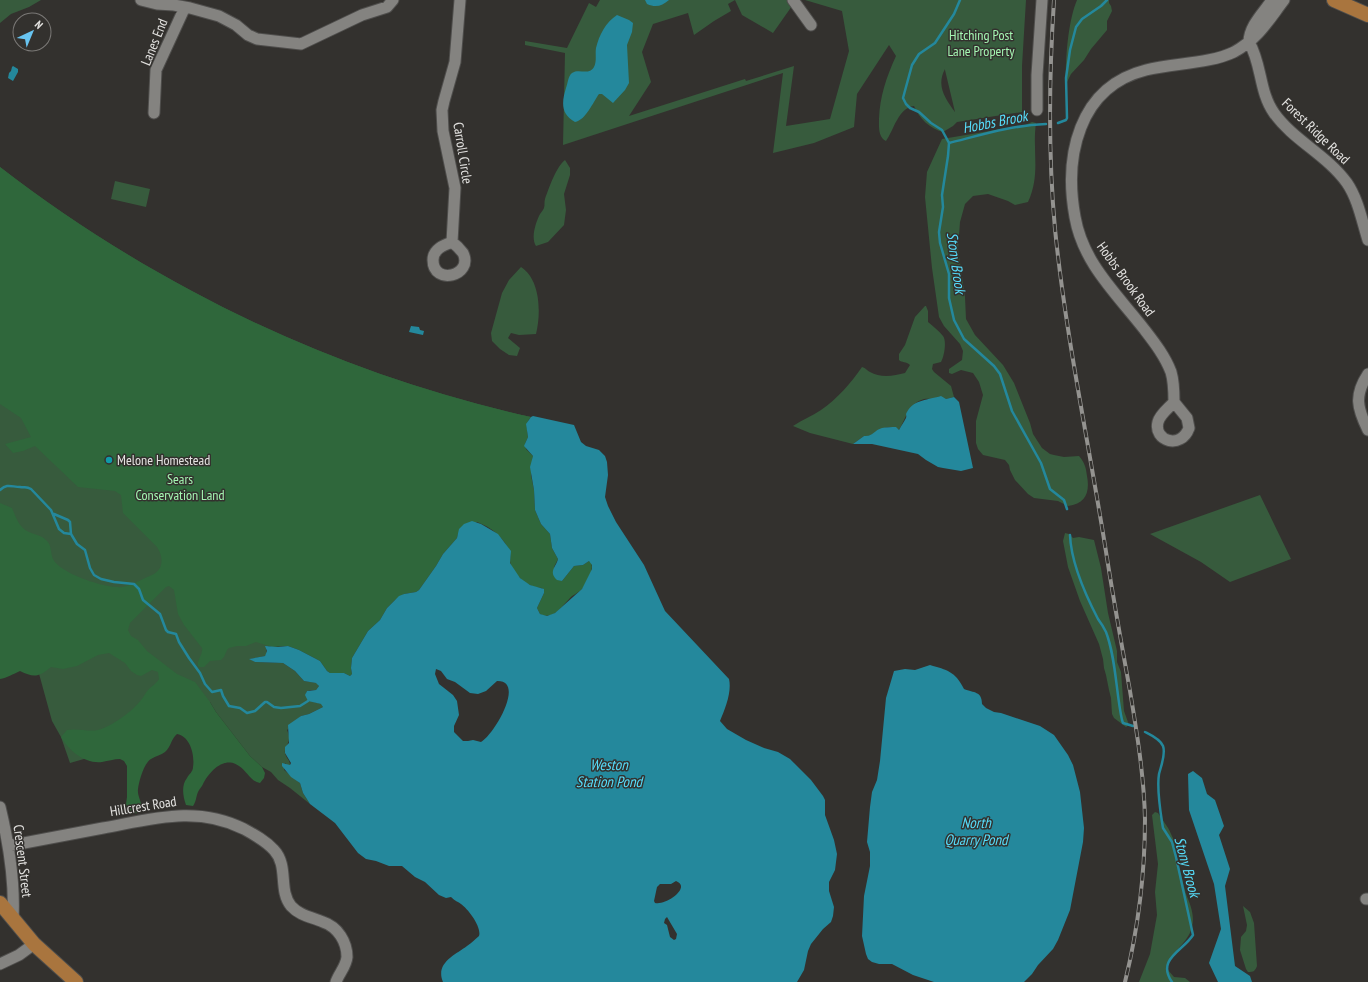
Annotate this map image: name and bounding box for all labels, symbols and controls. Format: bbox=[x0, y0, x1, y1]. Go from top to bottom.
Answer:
north arrow bbox=[12, 12, 52, 52]
street label: Lanes End bbox=[136, 16, 172, 68]
text: N bbox=[32, 18, 46, 32]
park label: Hitching Post Lane Property bbox=[947, 26, 1015, 60]
street label: Forest Ridge Road bbox=[1278, 94, 1354, 168]
water label: Hobbs Brook bbox=[961, 105, 1031, 137]
street label: Carroll Circle bbox=[449, 121, 477, 185]
water label: Stony Brook bbox=[943, 231, 971, 297]
street label: Hobbs Brook Road bbox=[1093, 238, 1159, 320]
place label: Melone Homestead bbox=[117, 451, 210, 469]
marker: Melone Homestead bbox=[104, 455, 114, 465]
park label: Sears Conservation Land bbox=[135, 470, 225, 504]
water label: Weston Station Pond bbox=[576, 755, 645, 791]
street label: Hillcrest Road bbox=[108, 792, 178, 820]
water label: North Quarry Pond bbox=[944, 813, 1010, 849]
street label: Crescent Street bbox=[10, 824, 36, 898]
water label: Stony Brook bbox=[1170, 835, 1205, 901]

